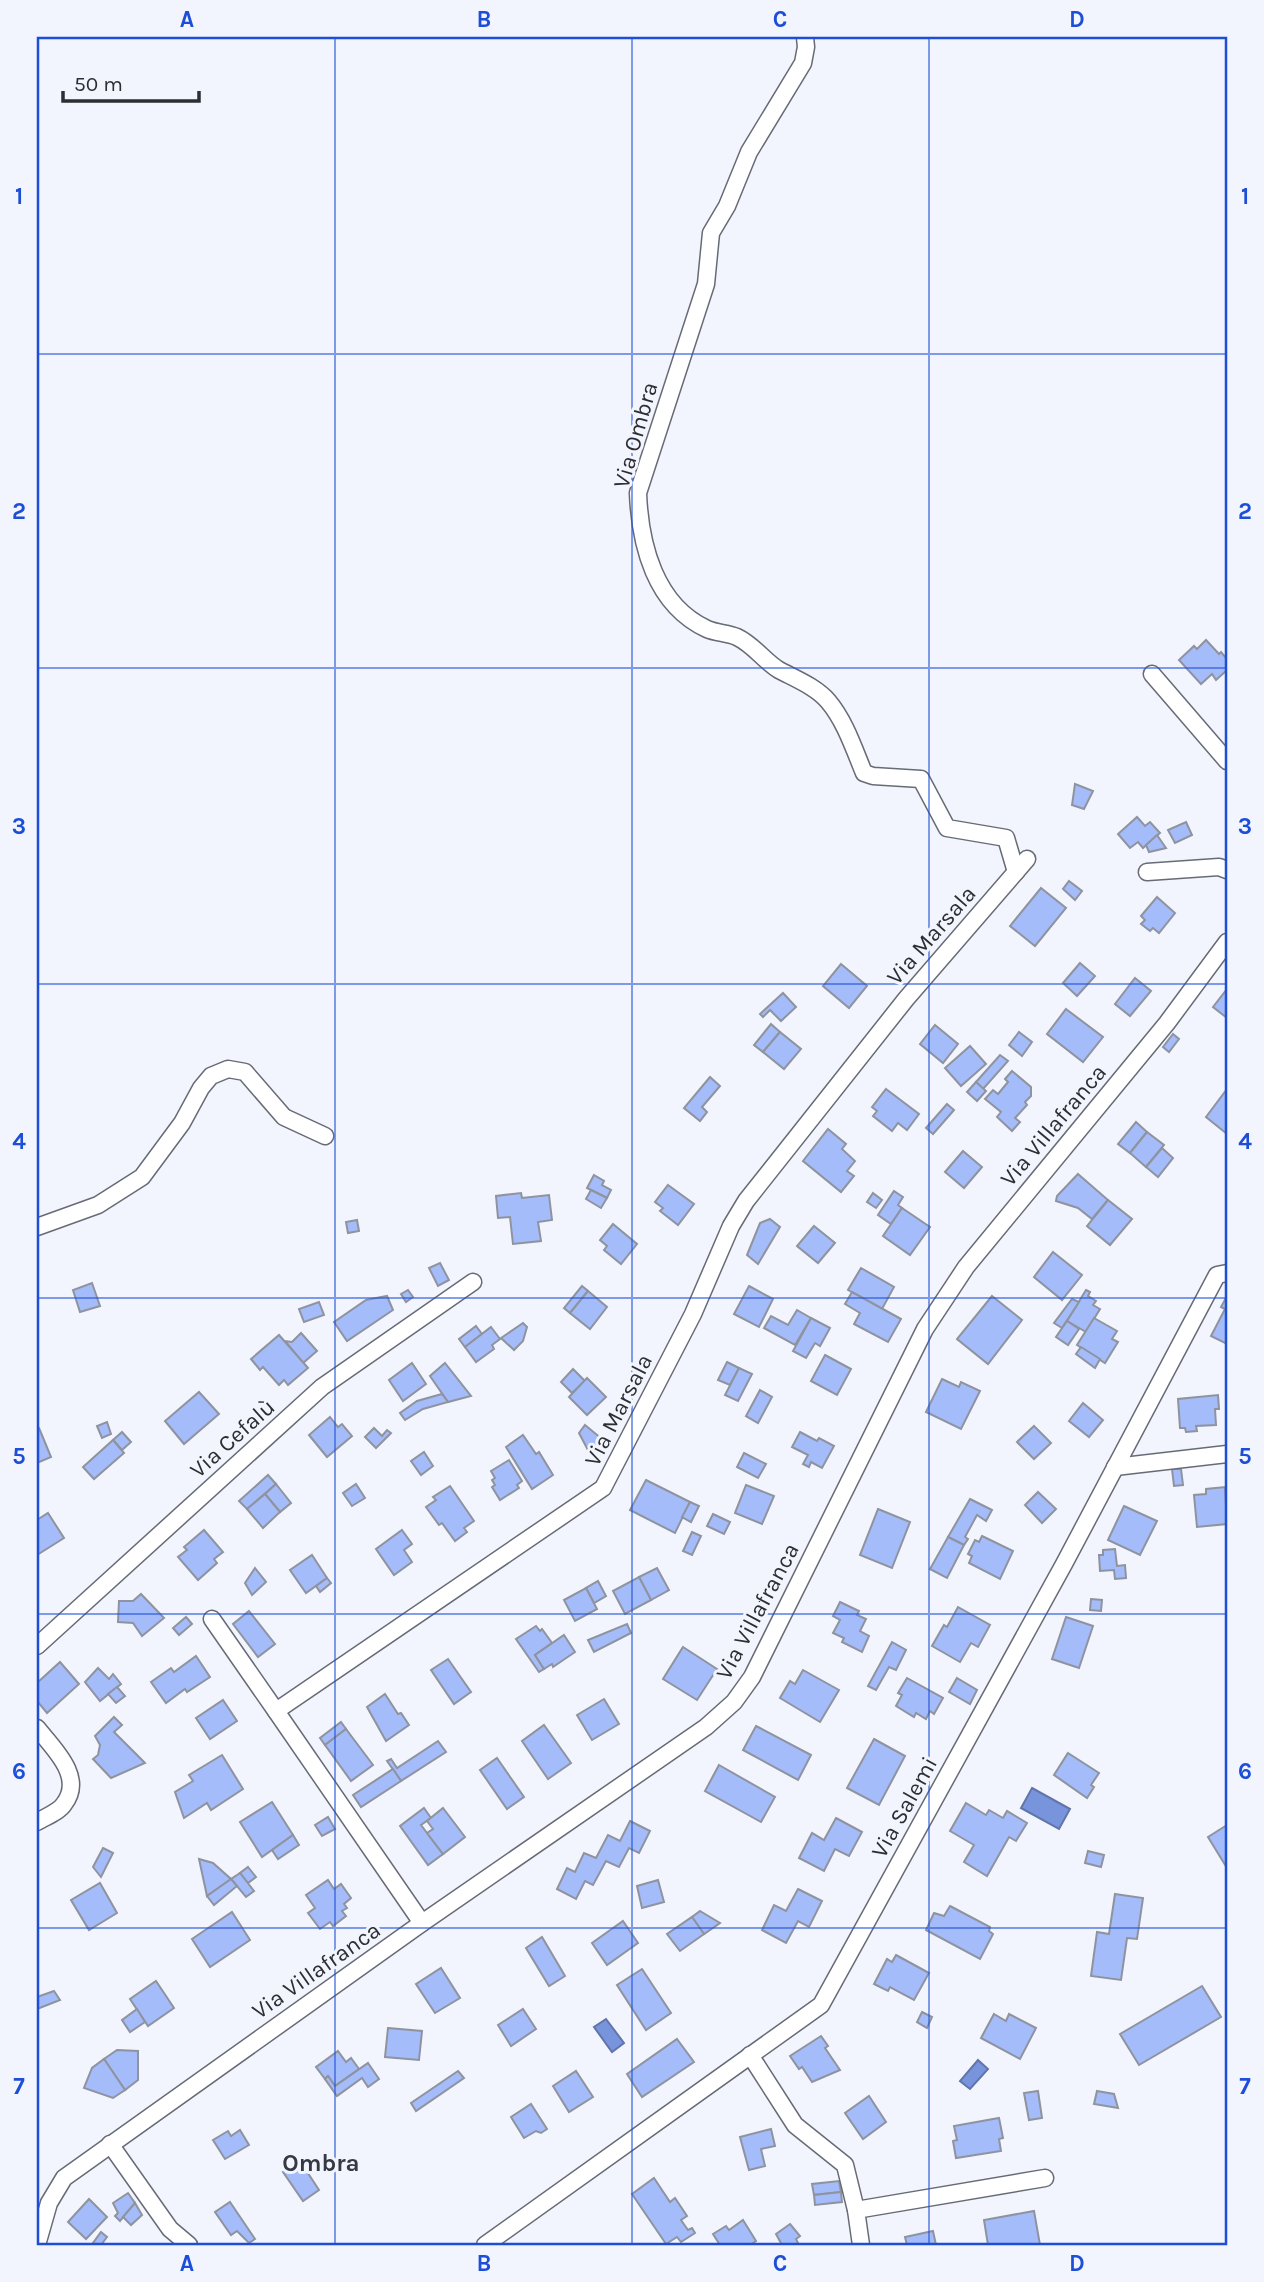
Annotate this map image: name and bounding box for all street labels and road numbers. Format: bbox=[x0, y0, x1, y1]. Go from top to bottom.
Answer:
street label: Via Ombra bbox=[607, 379, 663, 491]
street label: Via Marsala bbox=[881, 880, 982, 990]
street label: Via Villafranca bbox=[995, 1059, 1112, 1192]
street label: Via Marsala bbox=[579, 1350, 658, 1471]
street label: Via Cefalù bbox=[184, 1393, 280, 1483]
street label: Via Villafranca bbox=[710, 1538, 805, 1684]
street label: Via Salemi bbox=[866, 1752, 943, 1862]
street label: Via Villafranca bbox=[247, 1916, 386, 2025]

